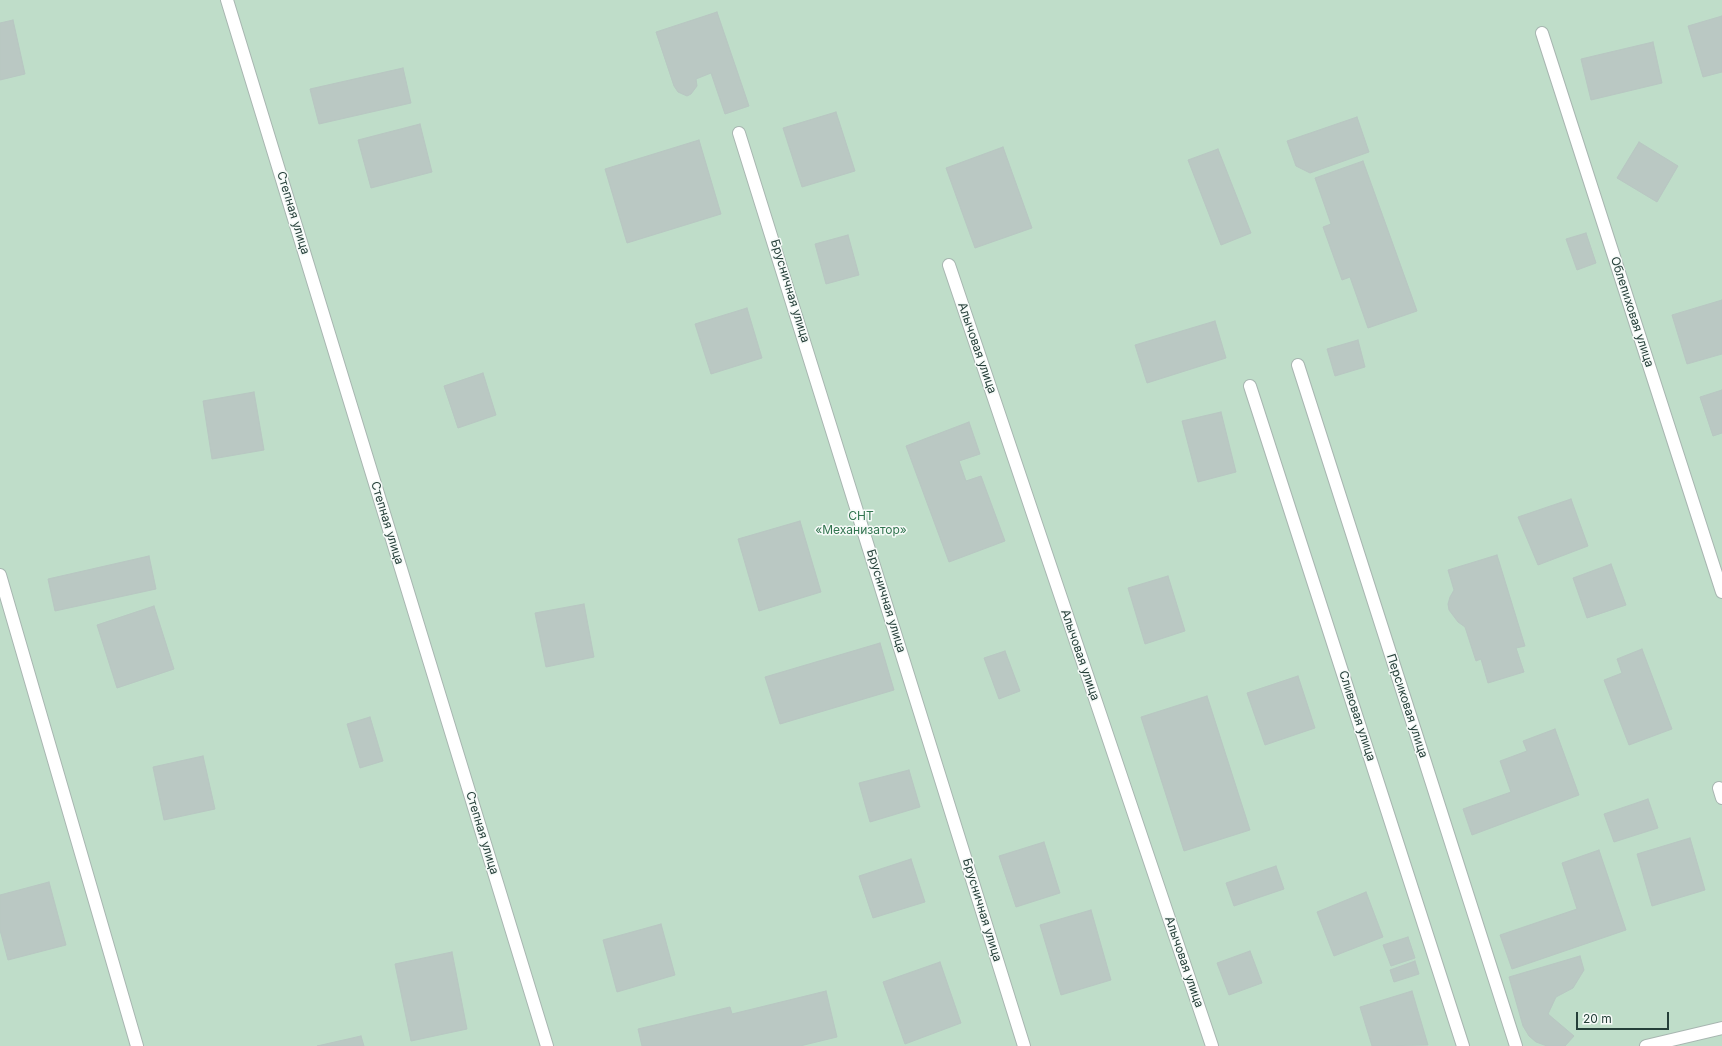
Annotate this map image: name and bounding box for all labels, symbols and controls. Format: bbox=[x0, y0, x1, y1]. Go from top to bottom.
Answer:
street label: Степная улица bbox=[274, 170, 312, 256]
street label: Брусничная улица bbox=[767, 238, 813, 344]
street label: Облепиховая улица bbox=[1607, 255, 1657, 369]
street label: Алычовая улица bbox=[955, 300, 999, 396]
street label: Степная улица bbox=[368, 480, 406, 566]
park label: СНТ «Механизатор» bbox=[815, 509, 907, 537]
street label: Брусничная улица bbox=[863, 548, 909, 654]
street label: Алычовая улица bbox=[1058, 607, 1102, 703]
street label: Персиковая улица bbox=[1383, 652, 1431, 760]
street label: Сливовая улица bbox=[1336, 669, 1378, 763]
street label: Степная улица bbox=[463, 790, 501, 876]
street label: Брусничная улица bbox=[959, 857, 1005, 963]
street label: Алычовая улица bbox=[1162, 914, 1206, 1010]
scale bar bbox=[1578, 1004, 1671, 1030]
text: 20 m bbox=[1583, 1011, 1612, 1026]

